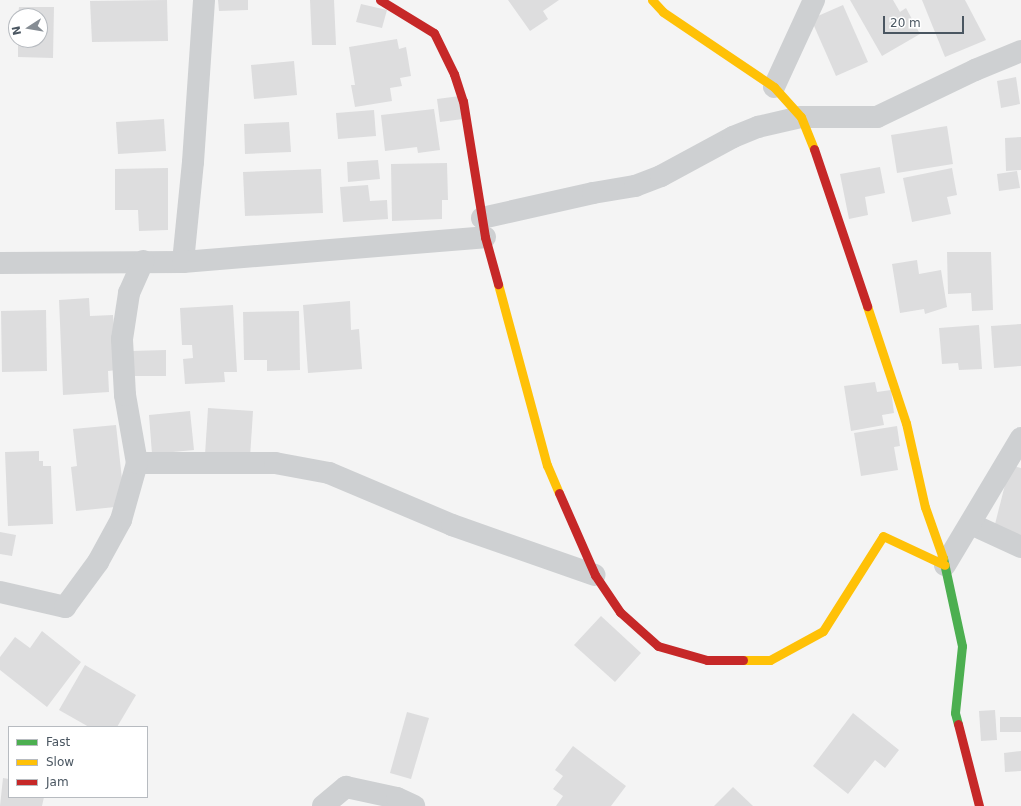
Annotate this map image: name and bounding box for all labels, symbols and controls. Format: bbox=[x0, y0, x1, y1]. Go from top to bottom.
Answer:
north arrow bbox=[8, 8, 48, 48]
scale bar bbox=[885, 8, 966, 34]
text: 20 m bbox=[890, 16, 921, 30]
text: N bbox=[9, 25, 24, 36]
legend bbox=[8, 726, 148, 798]
text: Fast bbox=[46, 735, 70, 749]
text: Slow bbox=[46, 755, 74, 769]
text: Jam bbox=[46, 775, 69, 789]

